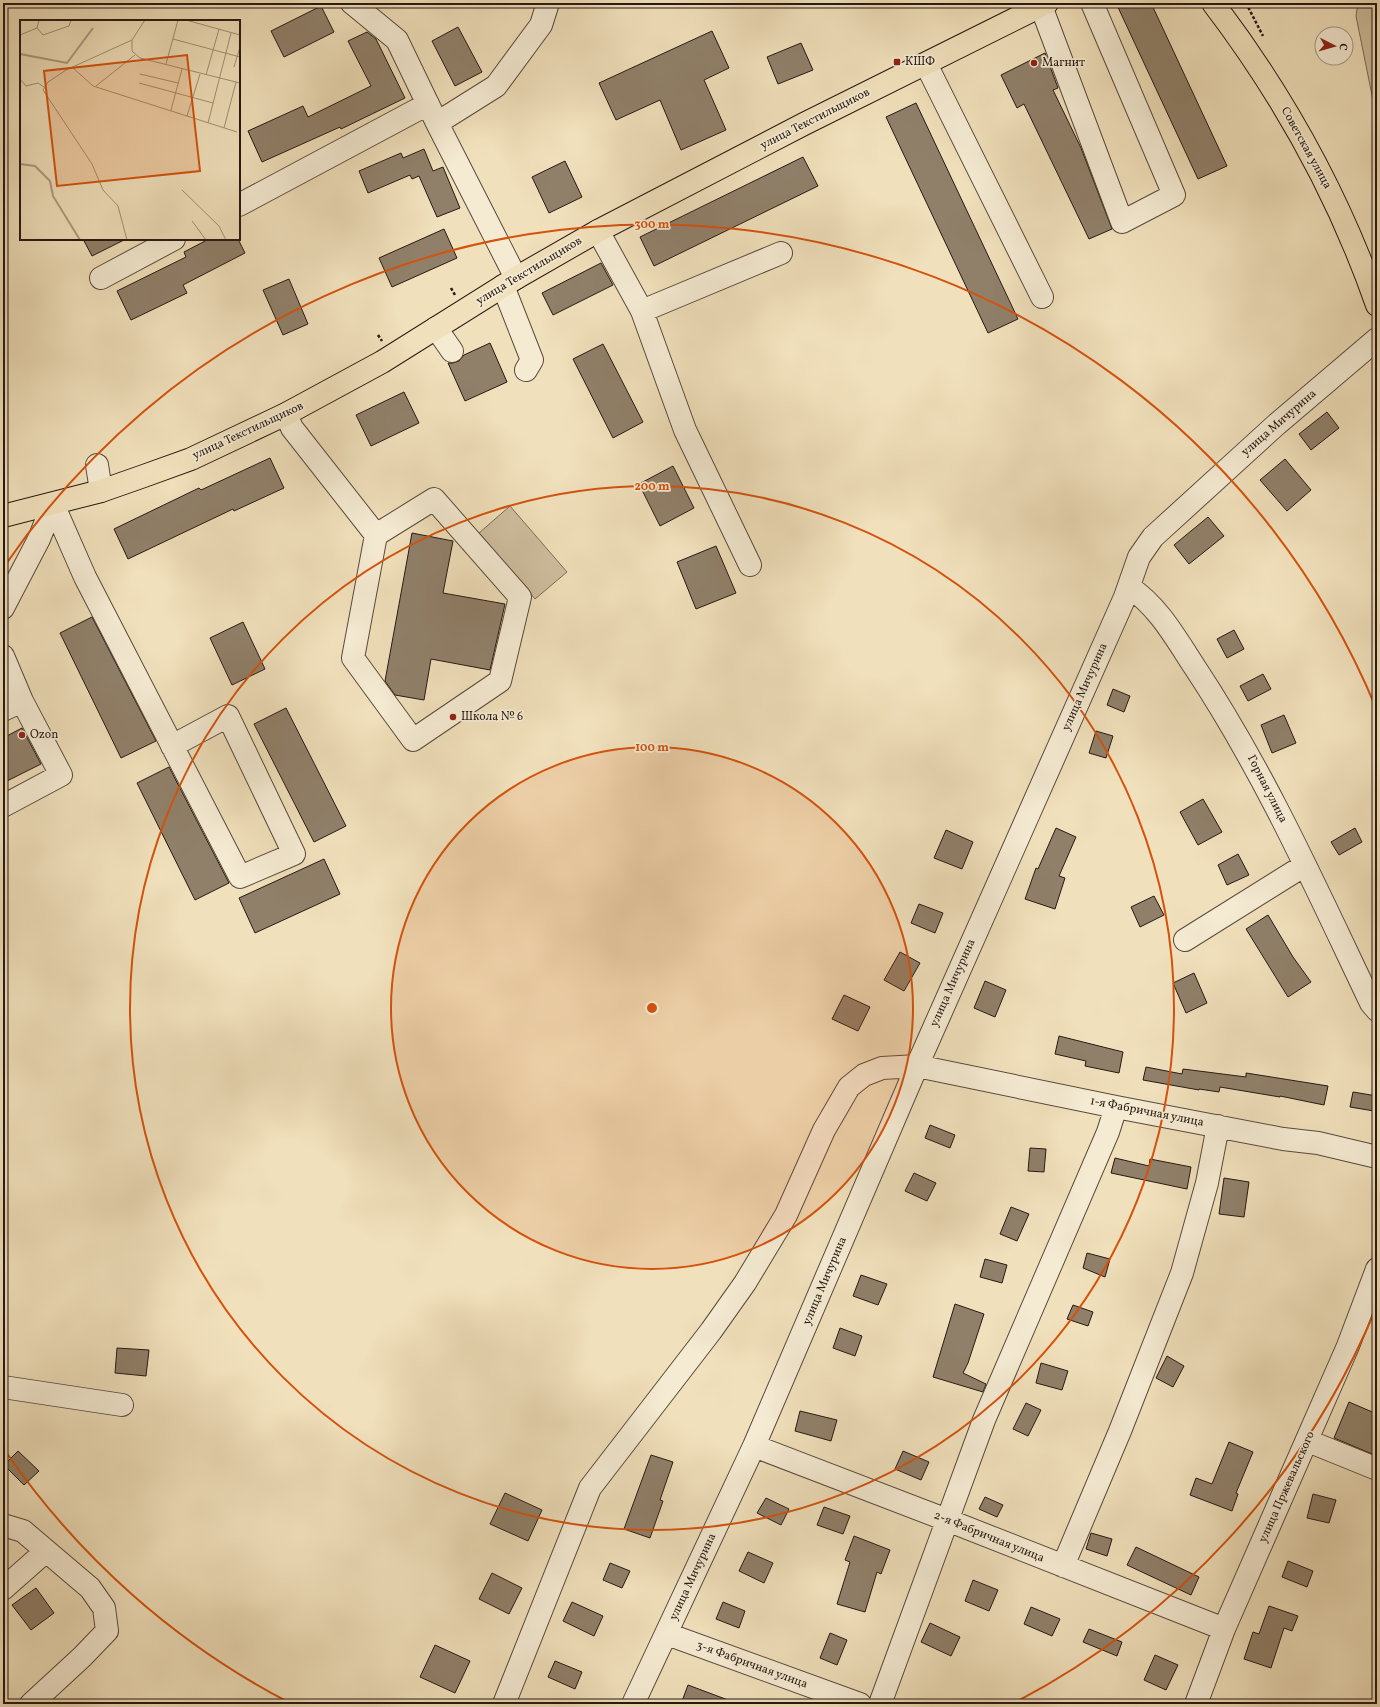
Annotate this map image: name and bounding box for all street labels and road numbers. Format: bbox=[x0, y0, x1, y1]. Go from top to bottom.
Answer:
street label: улица Текстильщиков bbox=[757, 84, 873, 154]
street label: Советская улица bbox=[1277, 104, 1335, 192]
street label: улица Текстильщиков bbox=[473, 233, 585, 309]
street label: улица Мичурина bbox=[1238, 386, 1320, 460]
street label: улица Текстильщиков bbox=[190, 398, 306, 464]
street label: улица Мичурина bbox=[1058, 641, 1112, 733]
street label: Горная улица bbox=[1243, 752, 1291, 826]
street label: улица Мичурина bbox=[926, 937, 980, 1029]
street label: 1-я Фабричная улица bbox=[1089, 1093, 1205, 1131]
street label: улица Мичурина bbox=[799, 1234, 851, 1328]
street label: улица Пржевальского bbox=[1255, 1429, 1319, 1545]
street label: 2-я Фабричная улица bbox=[931, 1508, 1047, 1566]
street label: улица Мичурина bbox=[666, 1531, 720, 1623]
street label: 3-я Фабричная улица bbox=[694, 1637, 810, 1693]

